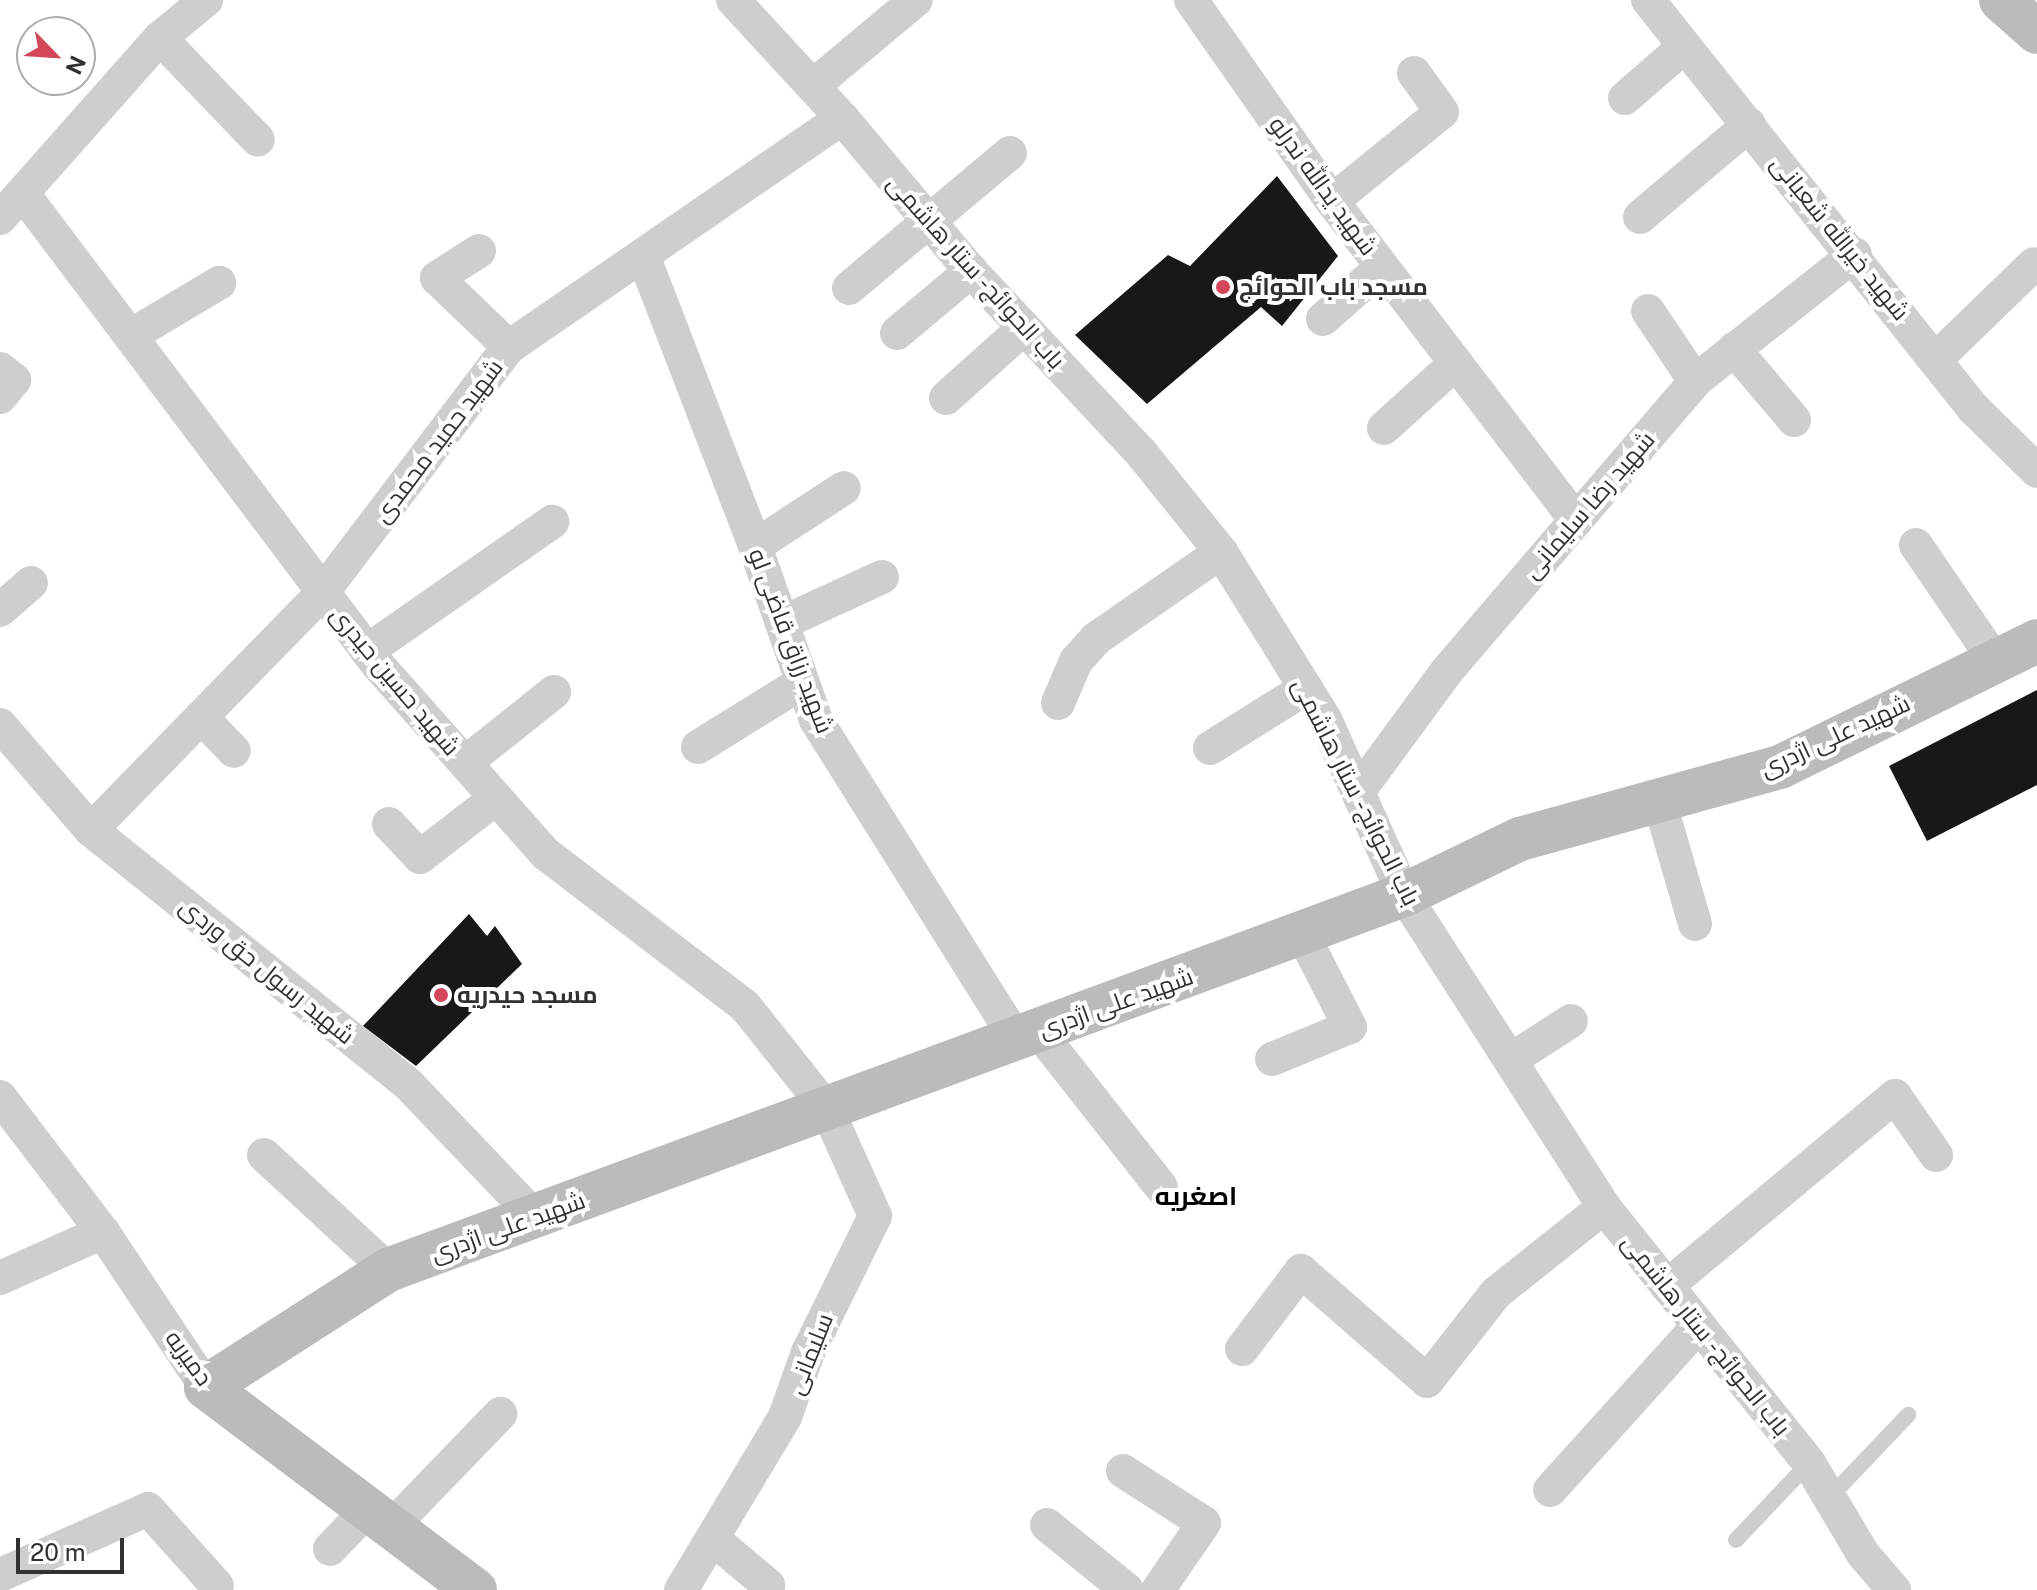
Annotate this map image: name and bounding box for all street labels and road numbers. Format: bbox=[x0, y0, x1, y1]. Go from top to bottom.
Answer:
street label: شهید یدالله ندرلو bbox=[1263, 111, 1383, 261]
street label: شهید خیرالله شعبانی bbox=[1765, 150, 1915, 326]
street label: باب الحوائج - ستار هاشمی bbox=[879, 167, 1073, 377]
street label: شهید حمید محمدی bbox=[367, 354, 509, 528]
street label: شهید رضا سلیمانی bbox=[1517, 426, 1661, 584]
street label: شهید رزاق قاضی لو bbox=[742, 544, 840, 738]
street label: شهید حسین حیدری bbox=[324, 600, 466, 762]
street label: باب الحوائج - ستار هاشمی bbox=[1285, 671, 1427, 913]
street label: شهید علی اژدری bbox=[1755, 689, 1915, 783]
street label: شهید رسول حق وردی bbox=[174, 892, 360, 1050]
street label: شهید علی اژدری bbox=[1035, 962, 1197, 1044]
street label: شهید علی اژدری bbox=[427, 1186, 589, 1268]
street label: باب الحوائج - ستار هاشمی bbox=[1614, 1226, 1798, 1444]
street label: سلیمانی bbox=[781, 1309, 839, 1399]
street label: دمیریه bbox=[159, 1325, 219, 1391]

